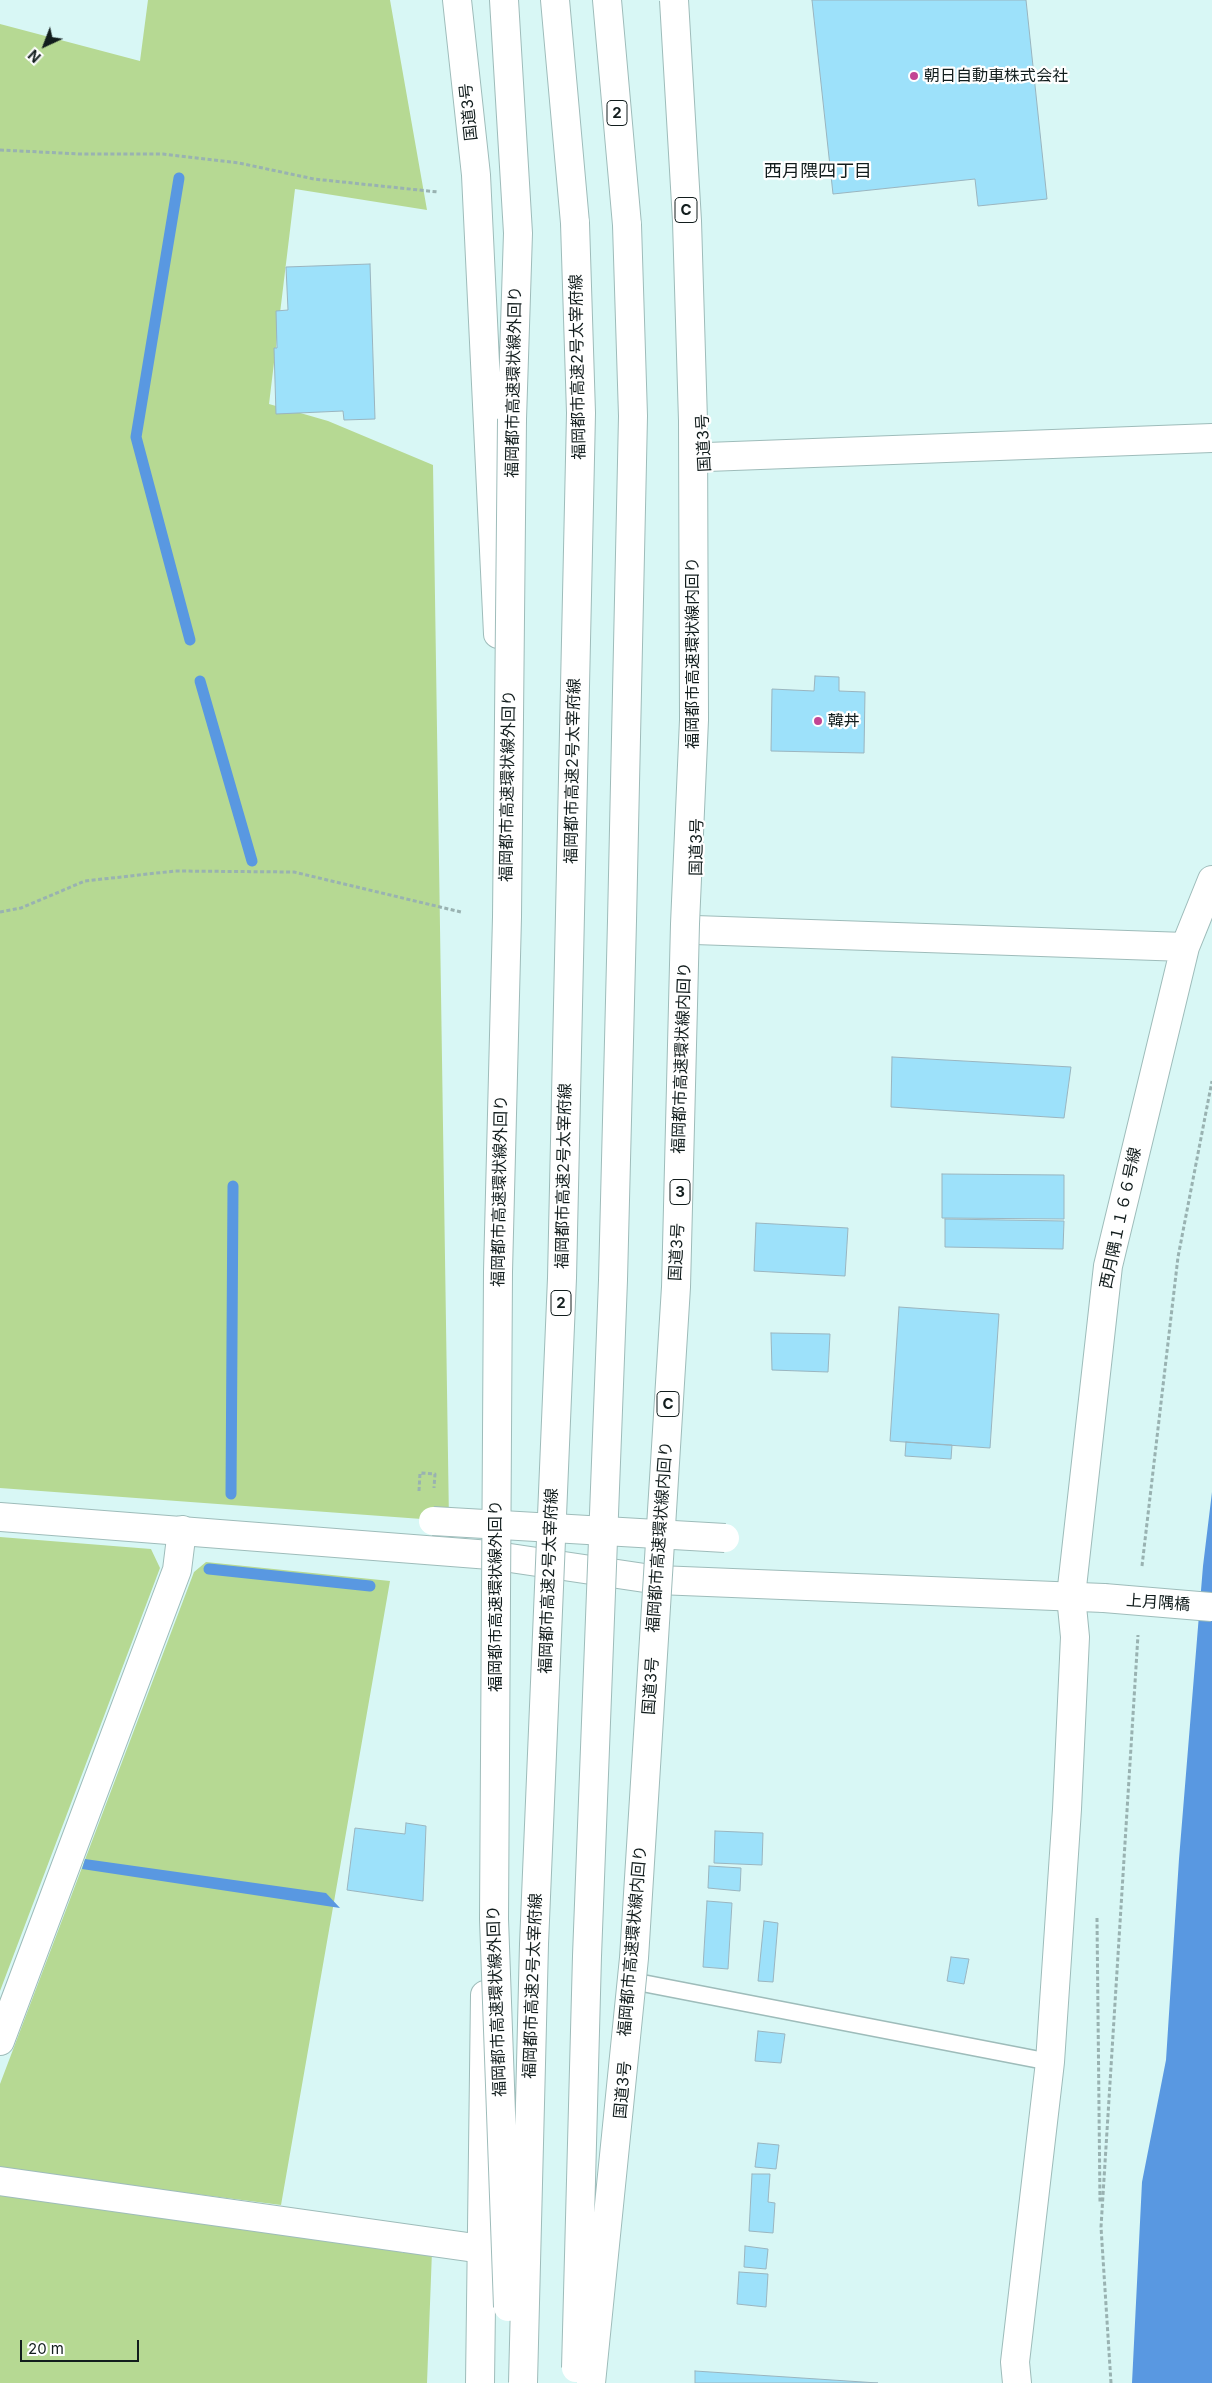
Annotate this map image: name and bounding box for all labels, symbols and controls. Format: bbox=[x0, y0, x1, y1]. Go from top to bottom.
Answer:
north arrow bbox=[20, 20, 70, 70]
text: N bbox=[25, 46, 44, 66]
place label: 朝日自動車株式会社 bbox=[924, 66, 1068, 86]
marker: 朝日自動車株式会社 bbox=[908, 70, 920, 82]
street label: 国道3号 bbox=[456, 82, 482, 142]
road number: 2 bbox=[607, 100, 627, 126]
district label: 西月隈四丁目 bbox=[764, 161, 872, 183]
road number: C bbox=[675, 198, 697, 222]
street label: 福岡都市高速2号太宰府線 bbox=[567, 274, 589, 460]
street label: 福岡都市高速環状線外回り bbox=[503, 286, 525, 478]
street label: 国道3号 bbox=[693, 414, 715, 472]
street label: 福岡都市高速環状線内回り bbox=[683, 557, 703, 749]
street label: 福岡都市高速2号太宰府線 bbox=[562, 678, 584, 864]
street label: 福岡都市高速環状線外回り bbox=[497, 690, 519, 882]
place label: 韓丼 bbox=[828, 711, 860, 731]
marker: 韓丼 bbox=[812, 715, 824, 727]
street label: 国道3号 bbox=[687, 818, 707, 876]
street label: 福岡都市高速環状線内回り bbox=[669, 962, 695, 1154]
street label: 福岡都市高速2号太宰府線 bbox=[553, 1083, 575, 1269]
street label: 福岡都市高速環状線外回り bbox=[489, 1095, 511, 1287]
street label: 西月隅１１６６号線 bbox=[1097, 1146, 1145, 1290]
road number: 3 bbox=[670, 1180, 690, 1204]
street label: 国道3号 bbox=[666, 1223, 688, 1281]
road number: 2 bbox=[551, 1290, 571, 1316]
road number: C bbox=[657, 1392, 679, 1416]
street label: 福岡都市高速環状線内回り bbox=[644, 1441, 676, 1633]
street label: 福岡都市高速2号太宰府線 bbox=[536, 1488, 562, 1674]
street label: 福岡都市高速環状線外回り bbox=[486, 1500, 506, 1692]
street label: 上月隅橋 bbox=[1125, 1591, 1191, 1615]
street label: 国道3号 bbox=[639, 1656, 663, 1716]
street label: 福岡都市高速環状線内回り bbox=[615, 1845, 651, 2037]
street label: 福岡都市高速2号太宰府線 bbox=[520, 1893, 546, 2079]
street label: 福岡都市高速環状線外回り bbox=[484, 1905, 510, 2097]
street label: 国道3号 bbox=[611, 2060, 635, 2120]
scale bar bbox=[22, 2330, 141, 2362]
text: 20 m bbox=[28, 2339, 64, 2358]

